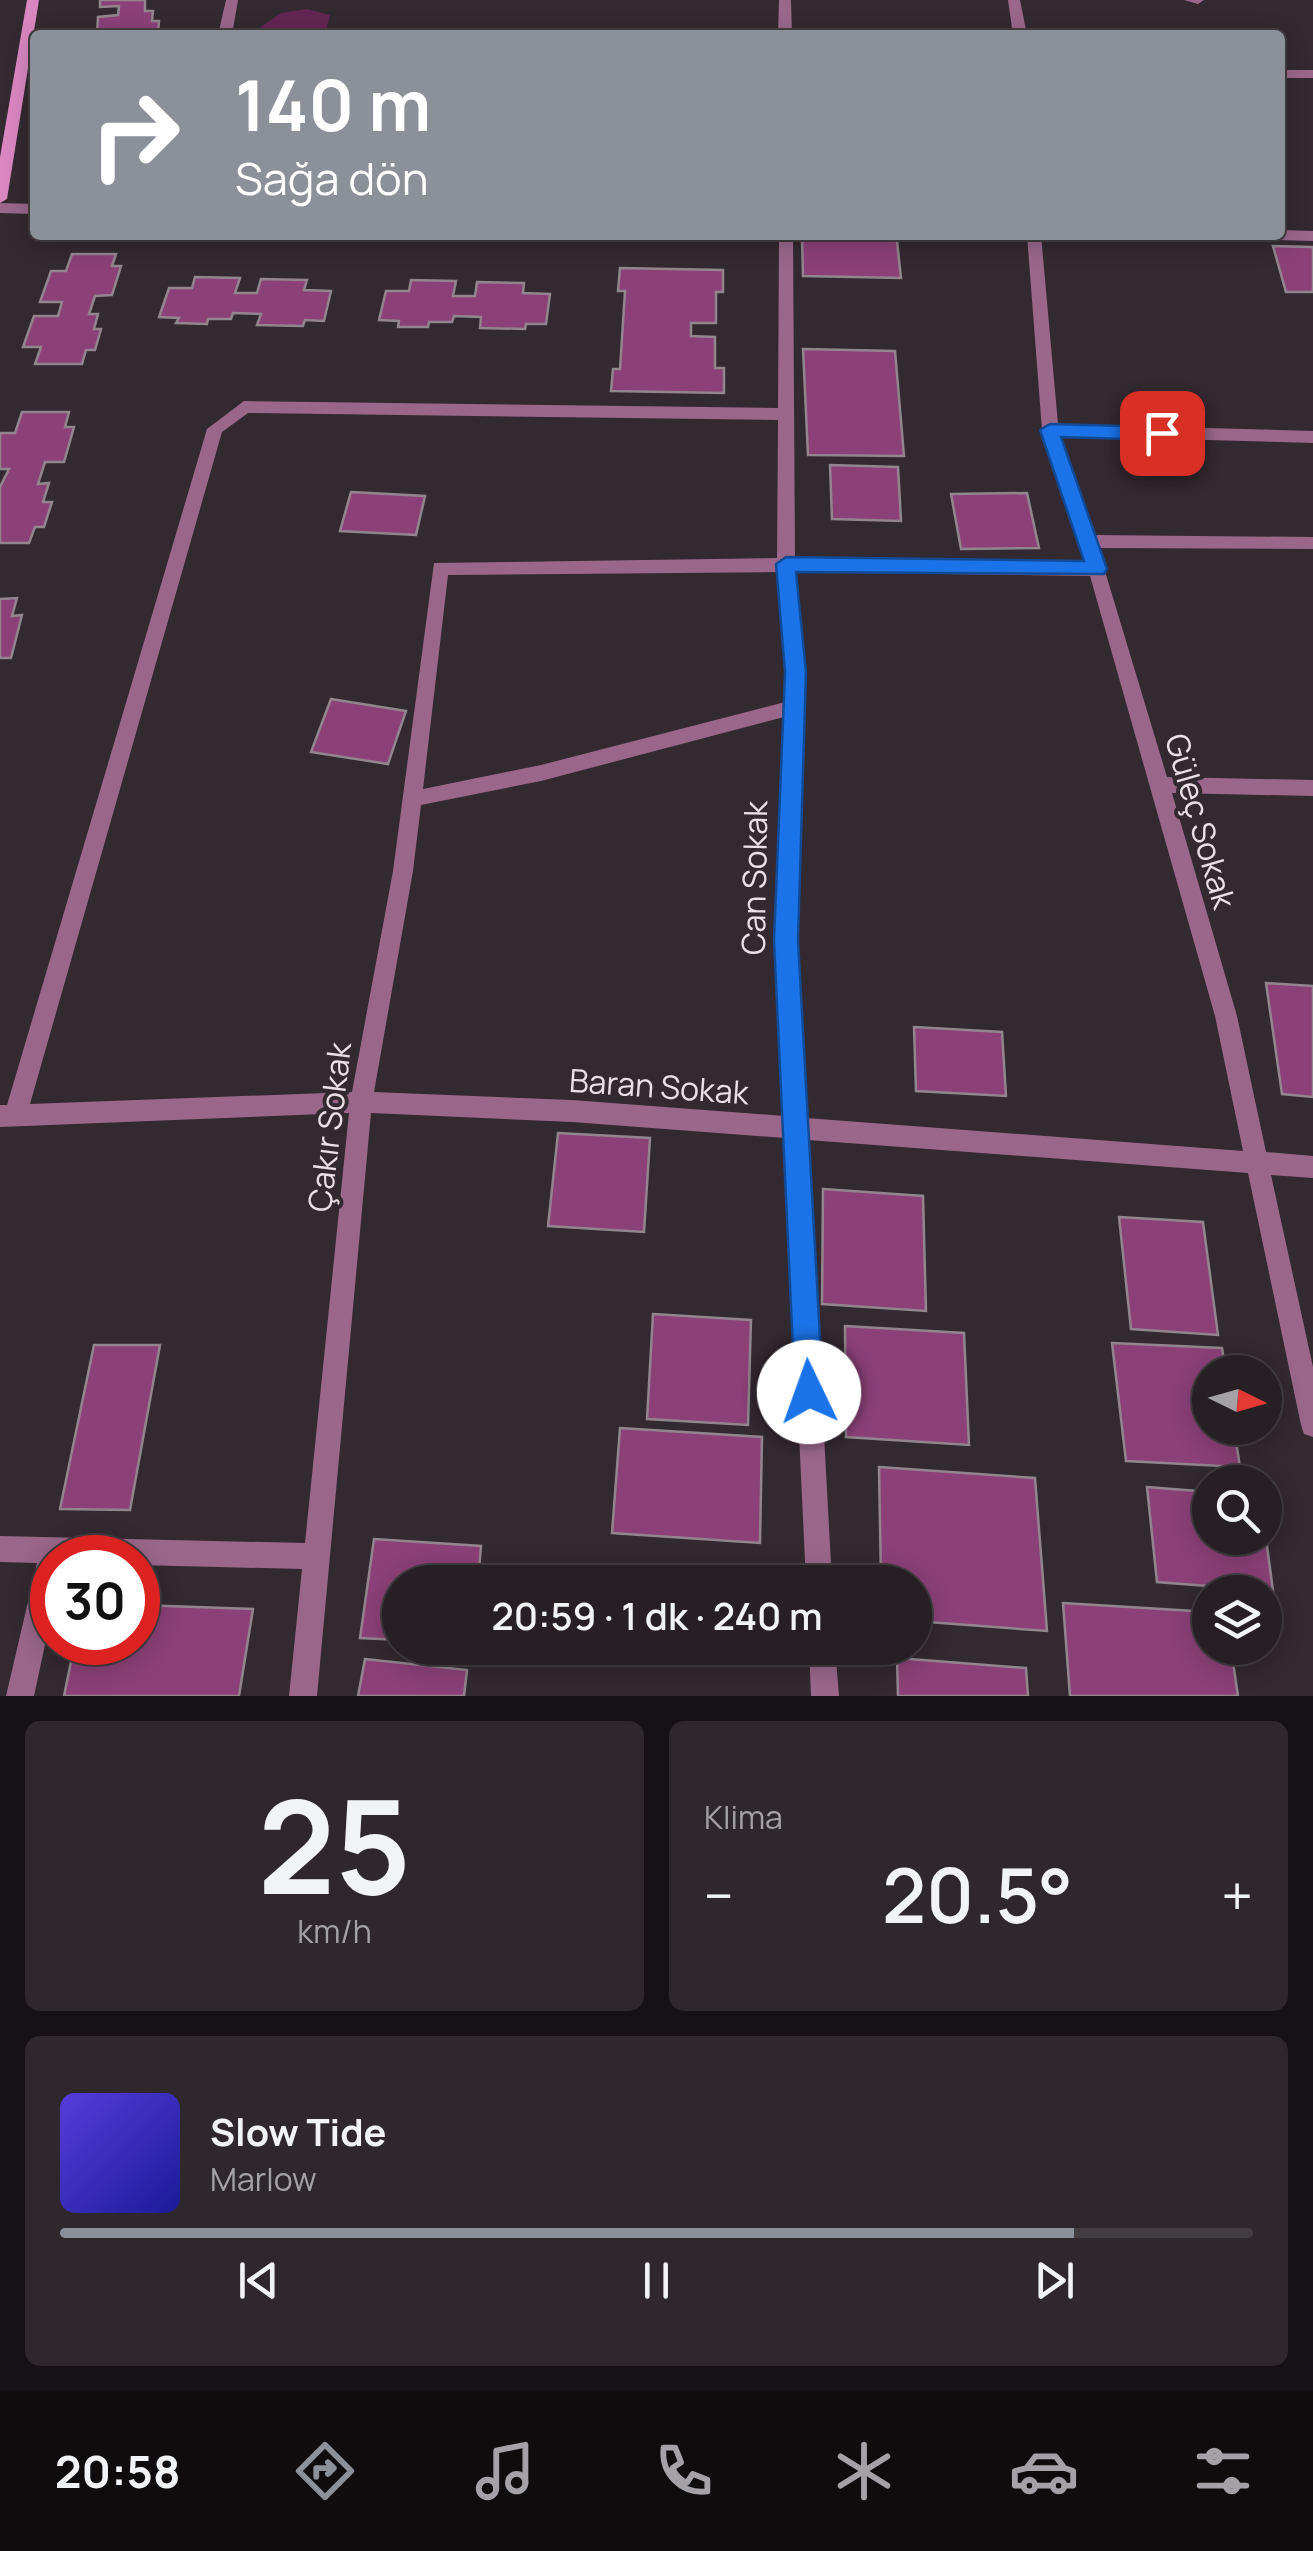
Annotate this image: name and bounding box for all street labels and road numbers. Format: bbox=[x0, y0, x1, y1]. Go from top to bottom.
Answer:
street label: Güleç Sokak bbox=[1155, 728, 1247, 915]
street label: Can Sokak bbox=[731, 799, 777, 956]
street label: Çakır Sokak bbox=[297, 1039, 361, 1214]
street label: Baran Sokak bbox=[568, 1058, 751, 1114]

